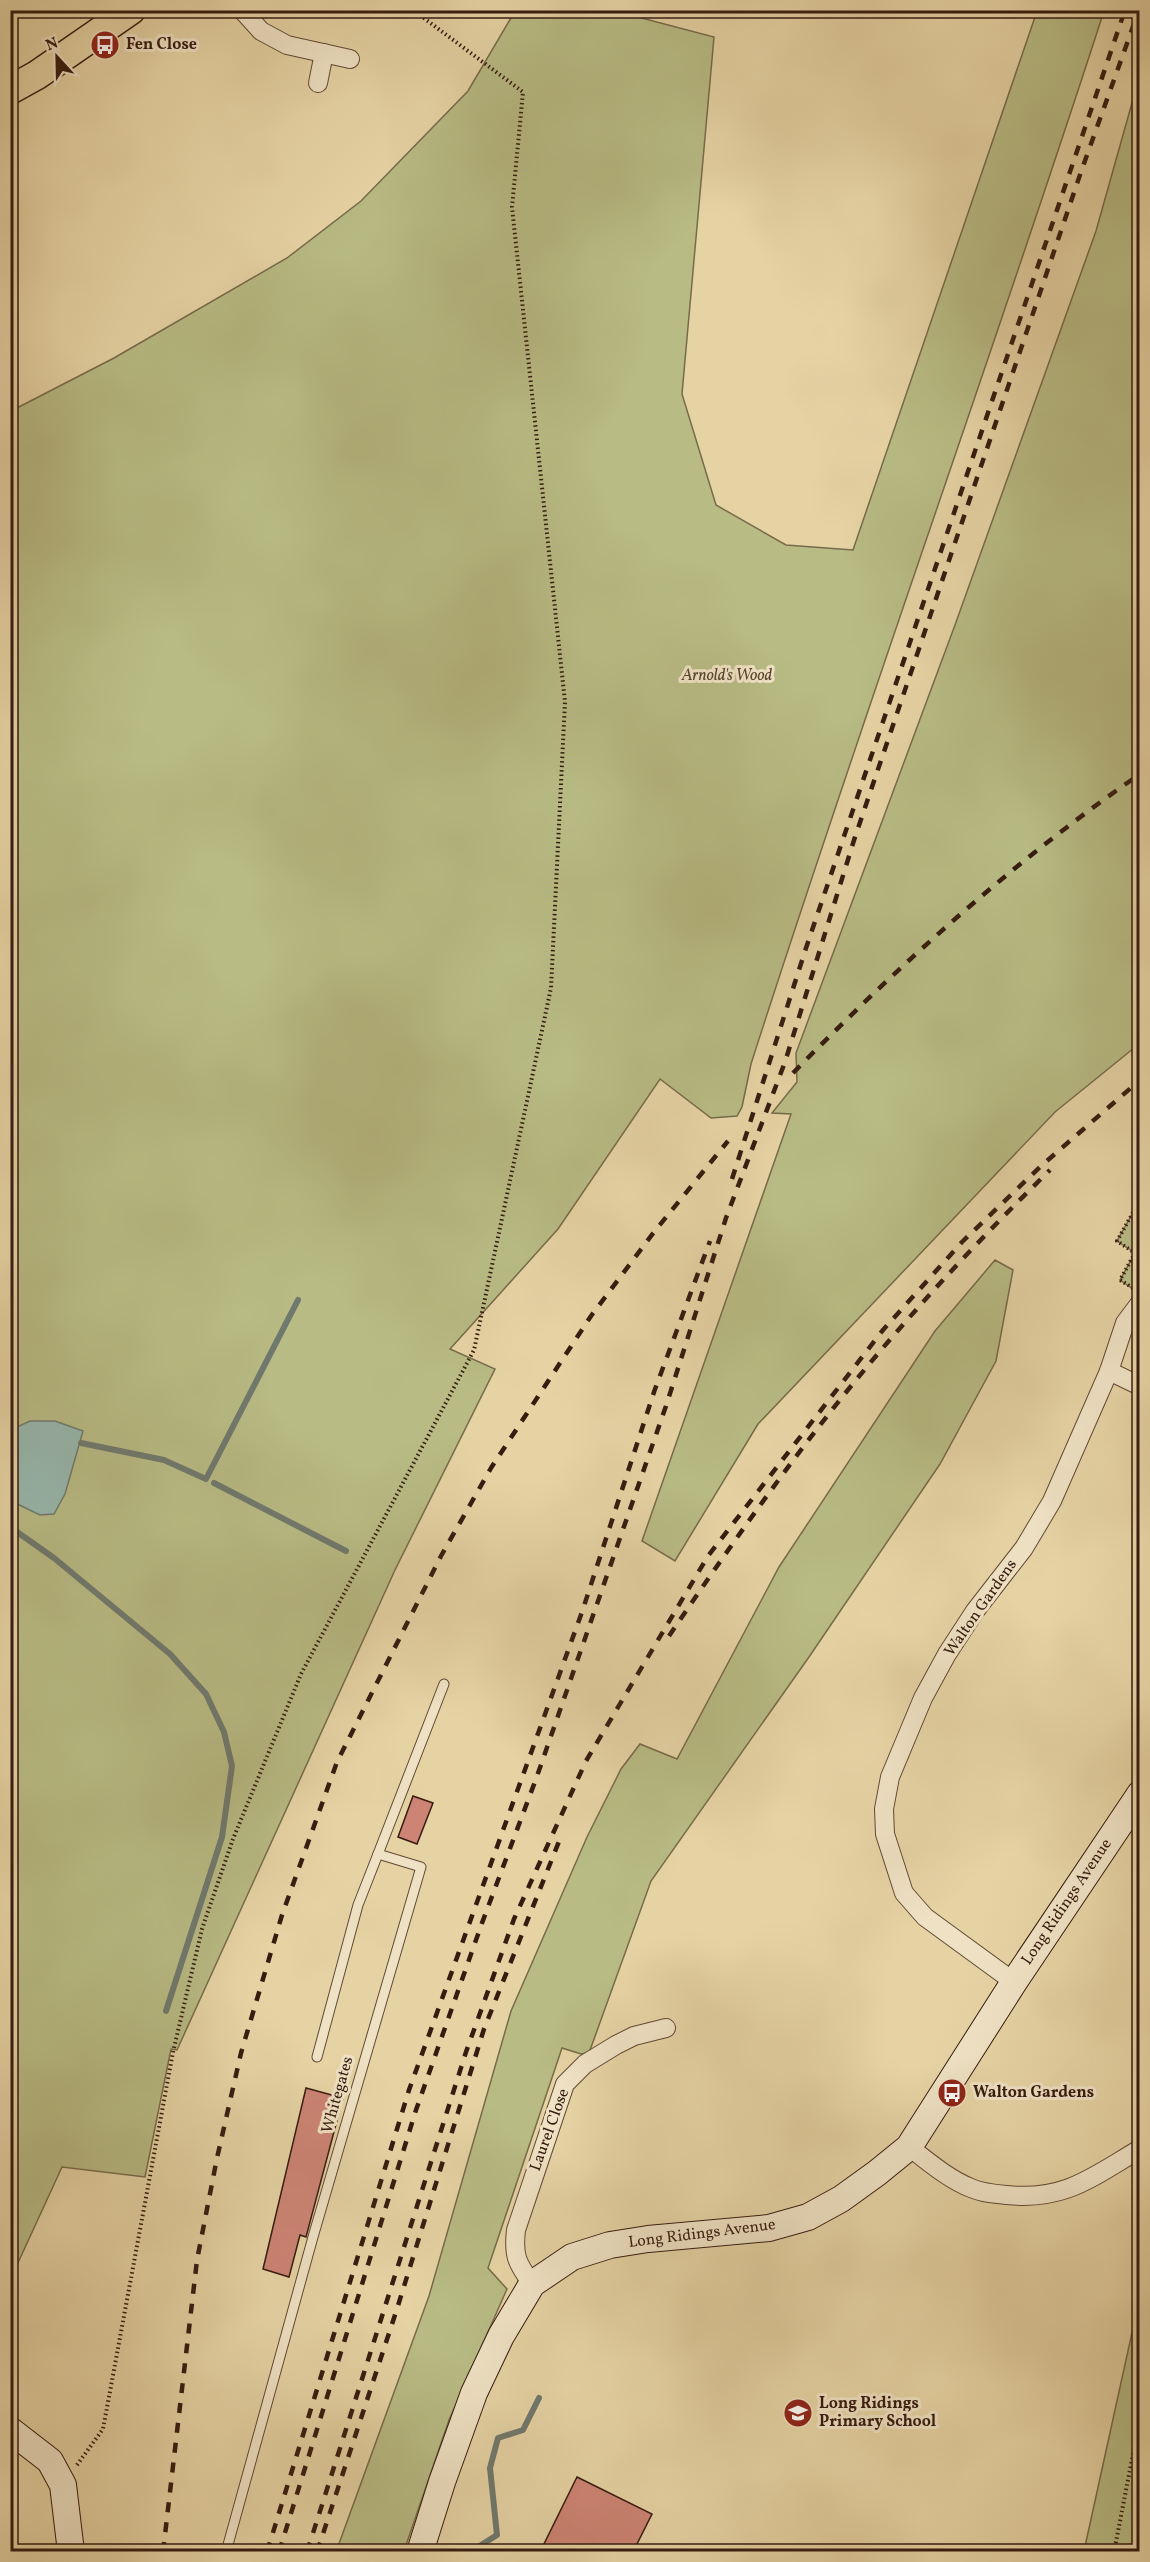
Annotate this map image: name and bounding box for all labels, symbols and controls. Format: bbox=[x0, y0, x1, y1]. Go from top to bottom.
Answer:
north arrow bbox=[27, 27, 87, 87]
bus stop icon: Fen Close bbox=[89, 29, 121, 61]
text: N bbox=[43, 32, 62, 57]
place label: Fen Close bbox=[126, 34, 197, 56]
park label: Arnold's Wood bbox=[681, 665, 773, 687]
street label: Walton Gardens bbox=[939, 1555, 1023, 1661]
street label: Long Ridings Avenue bbox=[1016, 1834, 1118, 1970]
street label: Whitegates bbox=[317, 2054, 360, 2136]
bus stop icon: Walton Gardens bbox=[936, 2077, 968, 2109]
place label: Walton Gardens bbox=[973, 2082, 1094, 2104]
street label: Laurel Close bbox=[525, 2086, 575, 2174]
street label: Long Ridings Avenue bbox=[627, 2214, 777, 2254]
place label: Long Ridings Primary School bbox=[819, 2393, 937, 2433]
school or university icon: Long Ridings Primary School bbox=[782, 2397, 814, 2429]

